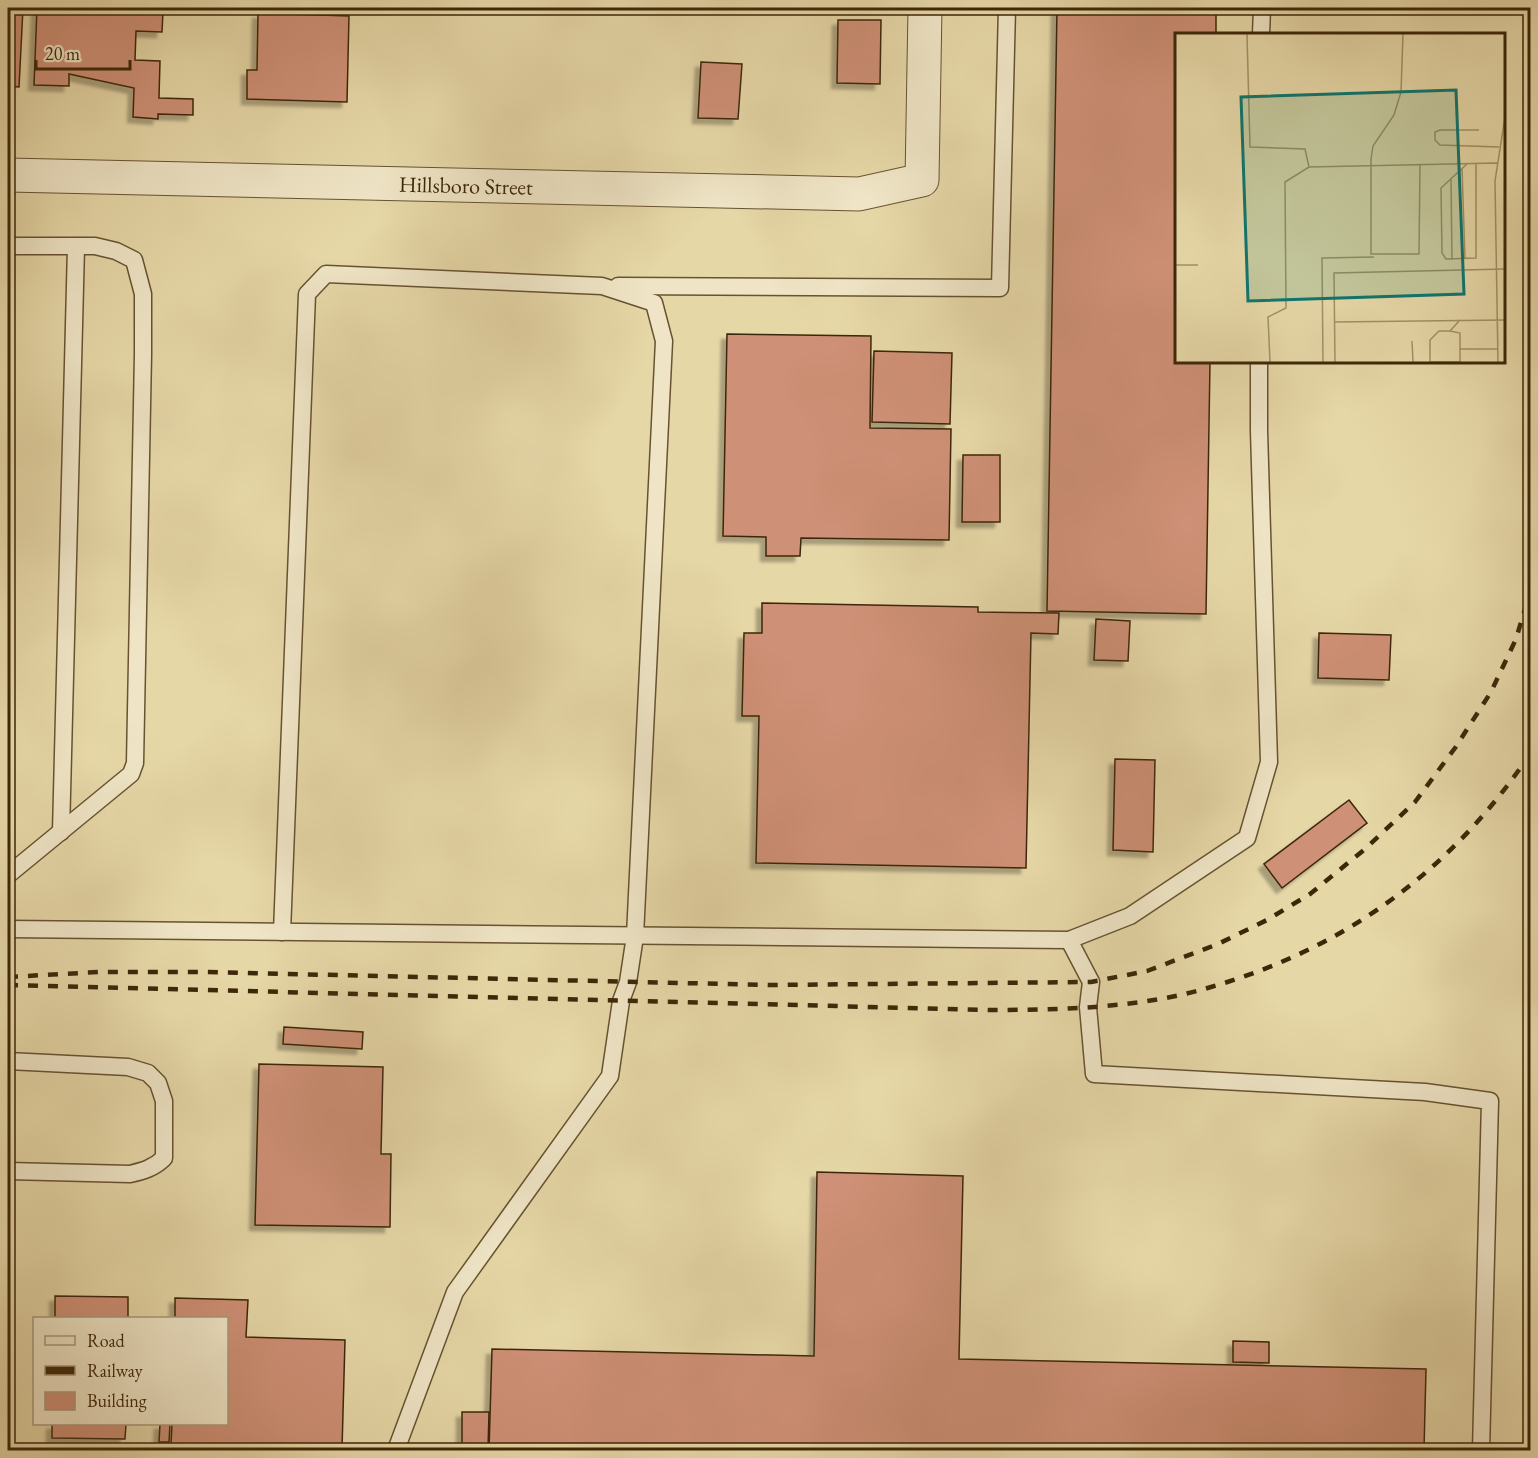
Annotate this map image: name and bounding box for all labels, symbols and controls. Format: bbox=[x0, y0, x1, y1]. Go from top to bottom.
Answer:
scale bar bbox=[36, 33, 130, 71]
inset map bbox=[1175, 33, 1505, 363]
text: 20 m bbox=[45, 42, 80, 65]
street label: Hillsboro Street bbox=[398, 169, 533, 201]
legend bbox=[33, 1317, 228, 1425]
text: Road bbox=[87, 1329, 126, 1352]
text: Railway bbox=[87, 1359, 143, 1382]
text: Building bbox=[87, 1389, 147, 1412]

